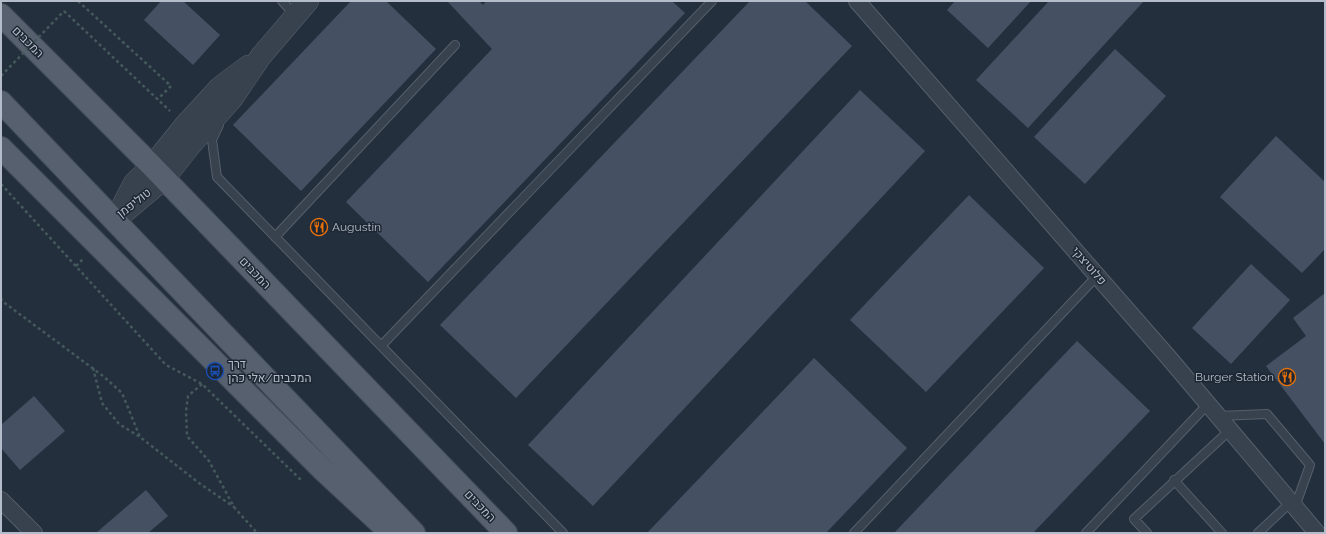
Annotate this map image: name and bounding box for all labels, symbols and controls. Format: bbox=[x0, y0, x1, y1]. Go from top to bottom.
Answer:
street label: המכבים bbox=[9, 23, 47, 61]
street label: טוליפמן bbox=[114, 185, 154, 221]
restaurant icon: Augustin bbox=[309, 217, 329, 237]
place label: Augustin bbox=[332, 220, 381, 234]
street label: פלוטיצקי bbox=[1069, 244, 1109, 288]
street label: המכבים bbox=[237, 254, 273, 292]
place label: דרך המכבים/אלי כהן bbox=[228, 357, 311, 385]
bus stop icon: דרך המכבים/אלי כהן bbox=[205, 361, 225, 381]
restaurant icon: Burger Station bbox=[1277, 367, 1297, 387]
place label: Burger Station bbox=[1195, 370, 1274, 384]
street label: המכבים bbox=[462, 487, 498, 525]

